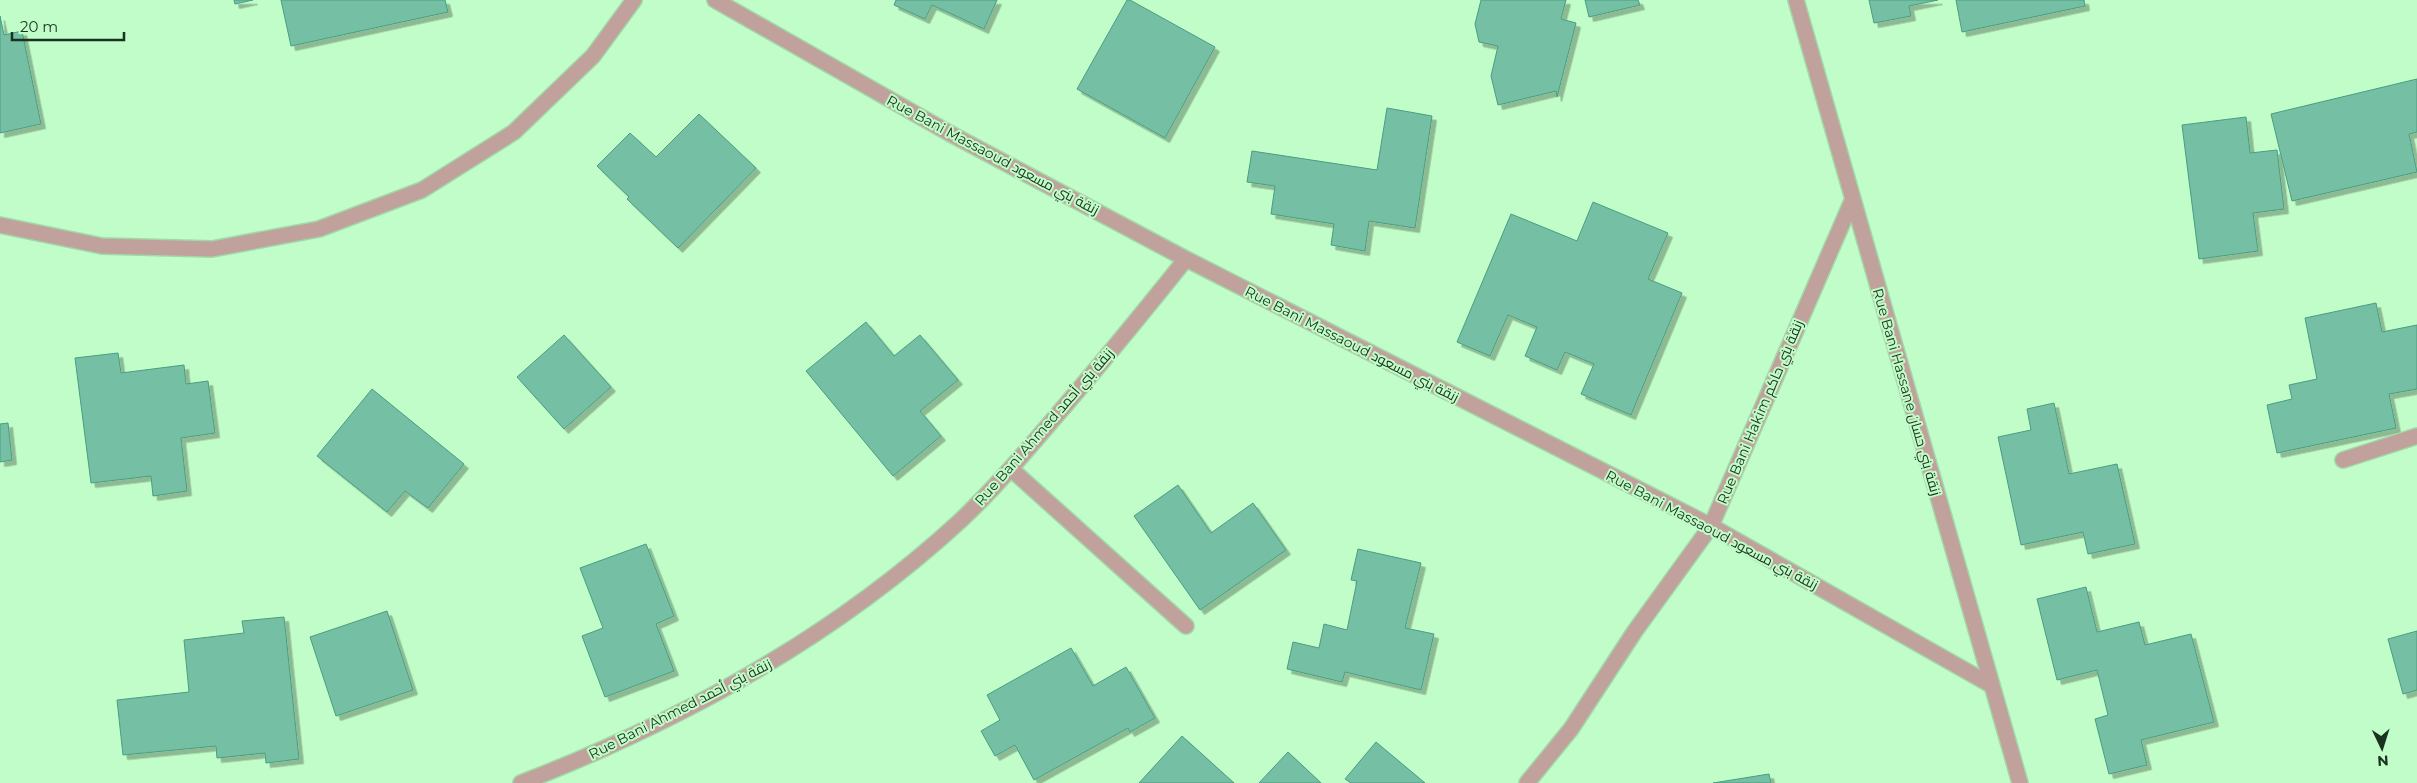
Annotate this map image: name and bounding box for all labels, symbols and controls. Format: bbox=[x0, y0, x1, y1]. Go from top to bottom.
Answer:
scale bar bbox=[12, 10, 125, 42]
text: 20 m bbox=[20, 17, 58, 36]
street label: Rue Bani Massaoud زنقة بني مسعود bbox=[882, 91, 1102, 221]
street label: Rue Bani Massaoud زنقة بني مسعود bbox=[1240, 282, 1462, 409]
street label: Rue Bani Hassane زنقة بني حسان bbox=[1866, 286, 1945, 499]
street label: Rue Bani Hakim زنقة بني حاكم bbox=[1713, 317, 1810, 508]
street label: Rue Bani Ahmed زنقة بني أحمد bbox=[971, 345, 1120, 511]
street label: Rue Bani Massaoud زنقة بني مسعود bbox=[1601, 466, 1821, 596]
street label: Rue Bani Ahmed زنقة بني أحمد bbox=[586, 655, 776, 766]
north arrow bbox=[2357, 723, 2407, 773]
text: N bbox=[2377, 752, 2389, 770]

